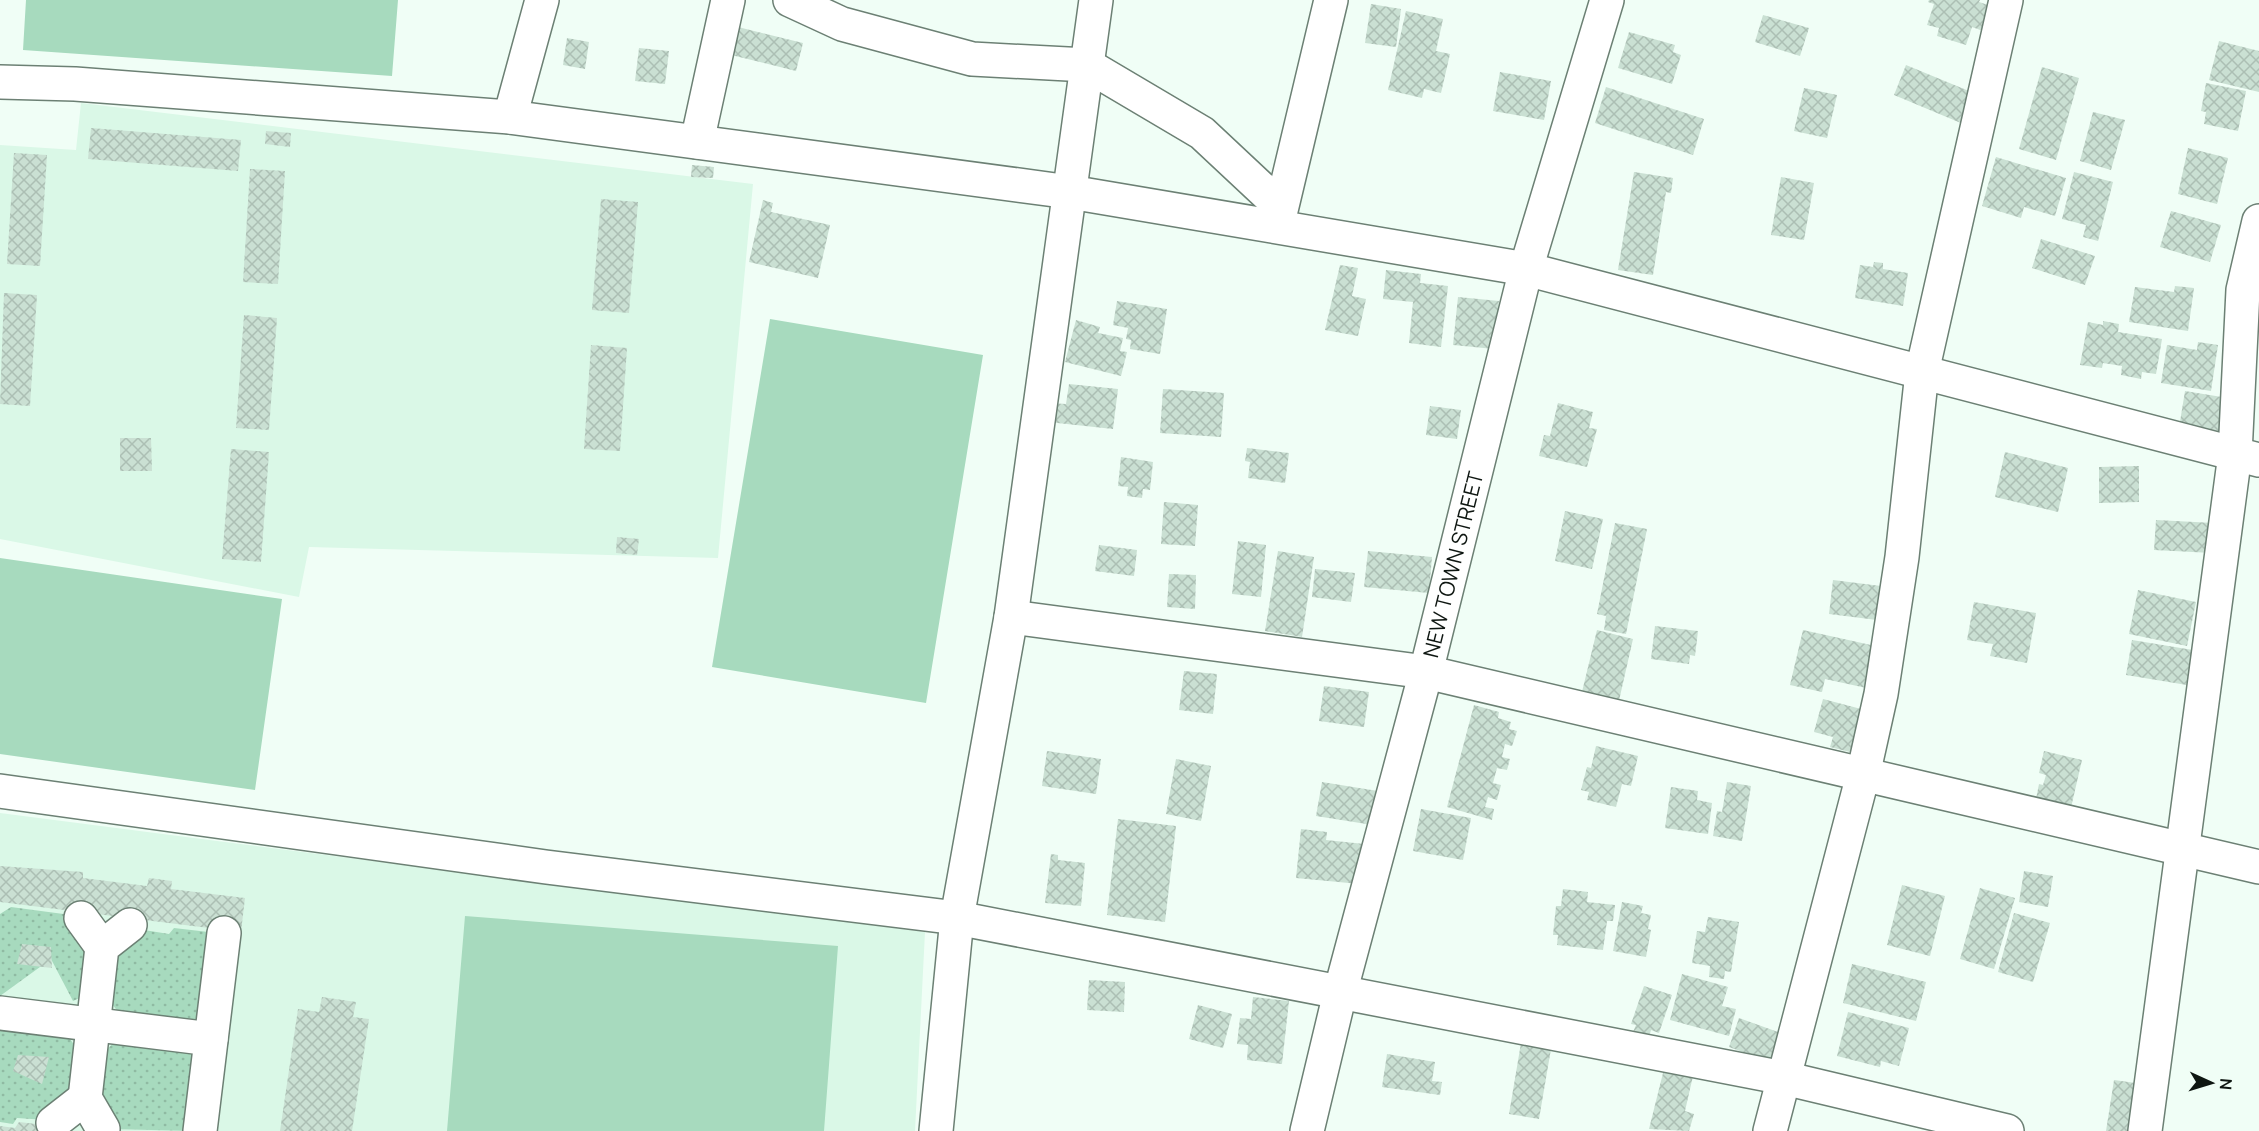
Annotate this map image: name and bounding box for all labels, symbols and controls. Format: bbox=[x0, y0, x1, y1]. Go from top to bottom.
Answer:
street label: NEW TOWN STREET bbox=[1416, 468, 1489, 660]
north arrow bbox=[2181, 1053, 2241, 1113]
text: N bbox=[2215, 1078, 2237, 1091]

